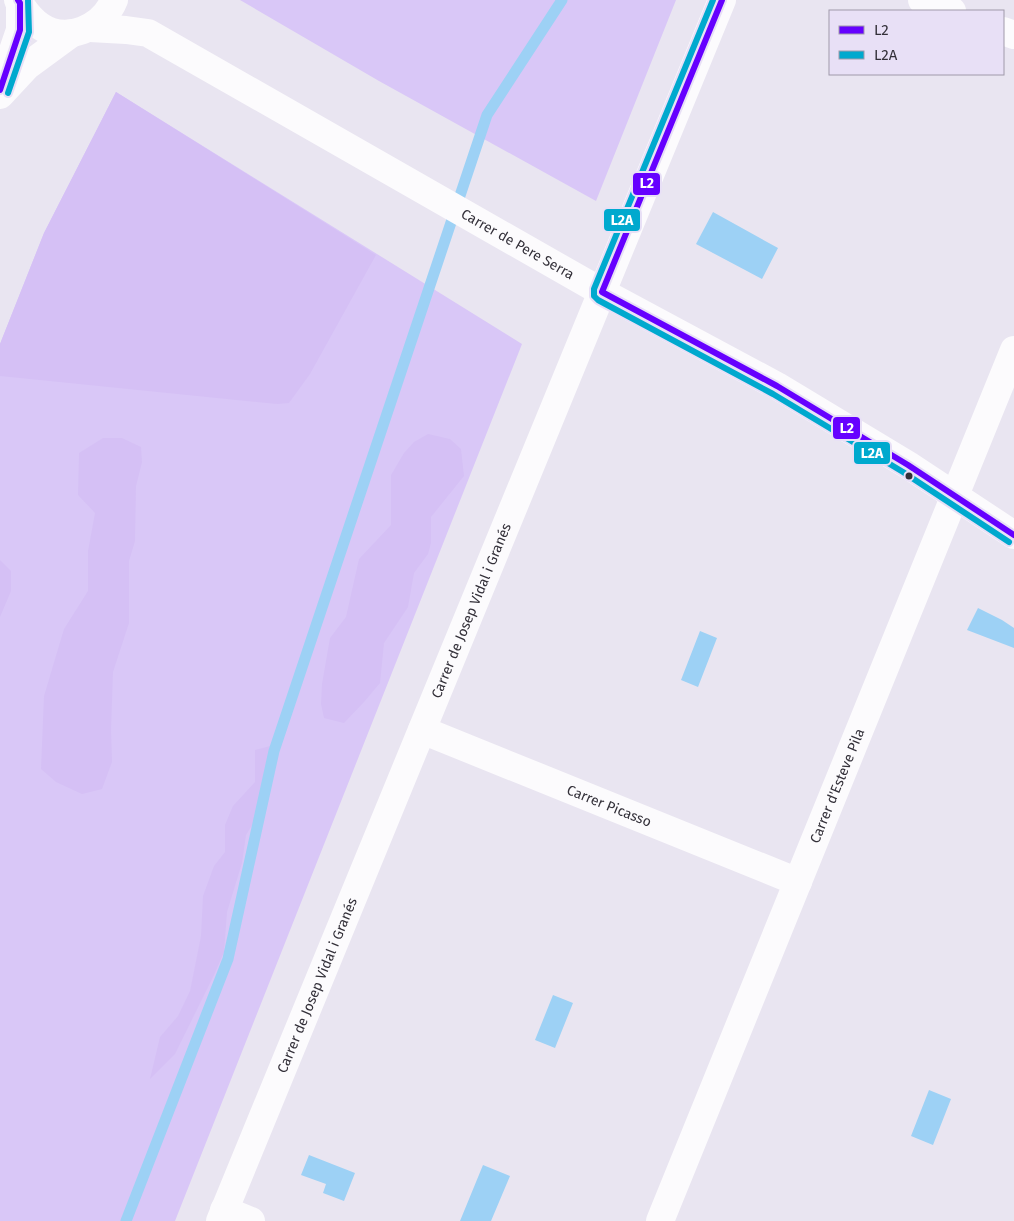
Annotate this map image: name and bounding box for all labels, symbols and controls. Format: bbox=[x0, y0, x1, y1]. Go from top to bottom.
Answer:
legend bbox=[829, 10, 1004, 75]
text: L2 bbox=[874, 21, 889, 39]
text: L2A bbox=[874, 46, 898, 64]
line badge: L2 bbox=[632, 172, 661, 196]
text: L2 bbox=[640, 175, 654, 192]
street label: Carrer de Pere Serra bbox=[458, 205, 577, 283]
line badge: L2A bbox=[603, 208, 641, 232]
text: L2A bbox=[611, 212, 634, 229]
line badge: L2 bbox=[832, 416, 861, 440]
text: L2 bbox=[840, 420, 854, 437]
line badge: L2A bbox=[853, 441, 891, 465]
text: L2A bbox=[861, 445, 884, 462]
unlabelled marker bbox=[904, 471, 914, 481]
street label: Carrer de Josep Vidal i Granés bbox=[427, 520, 515, 701]
street label: Carrer d'Esteve Pila bbox=[806, 726, 868, 845]
street label: Carrer Picasso bbox=[564, 781, 654, 830]
street label: Carrer de Josep Vidal i Granés bbox=[273, 895, 361, 1075]

